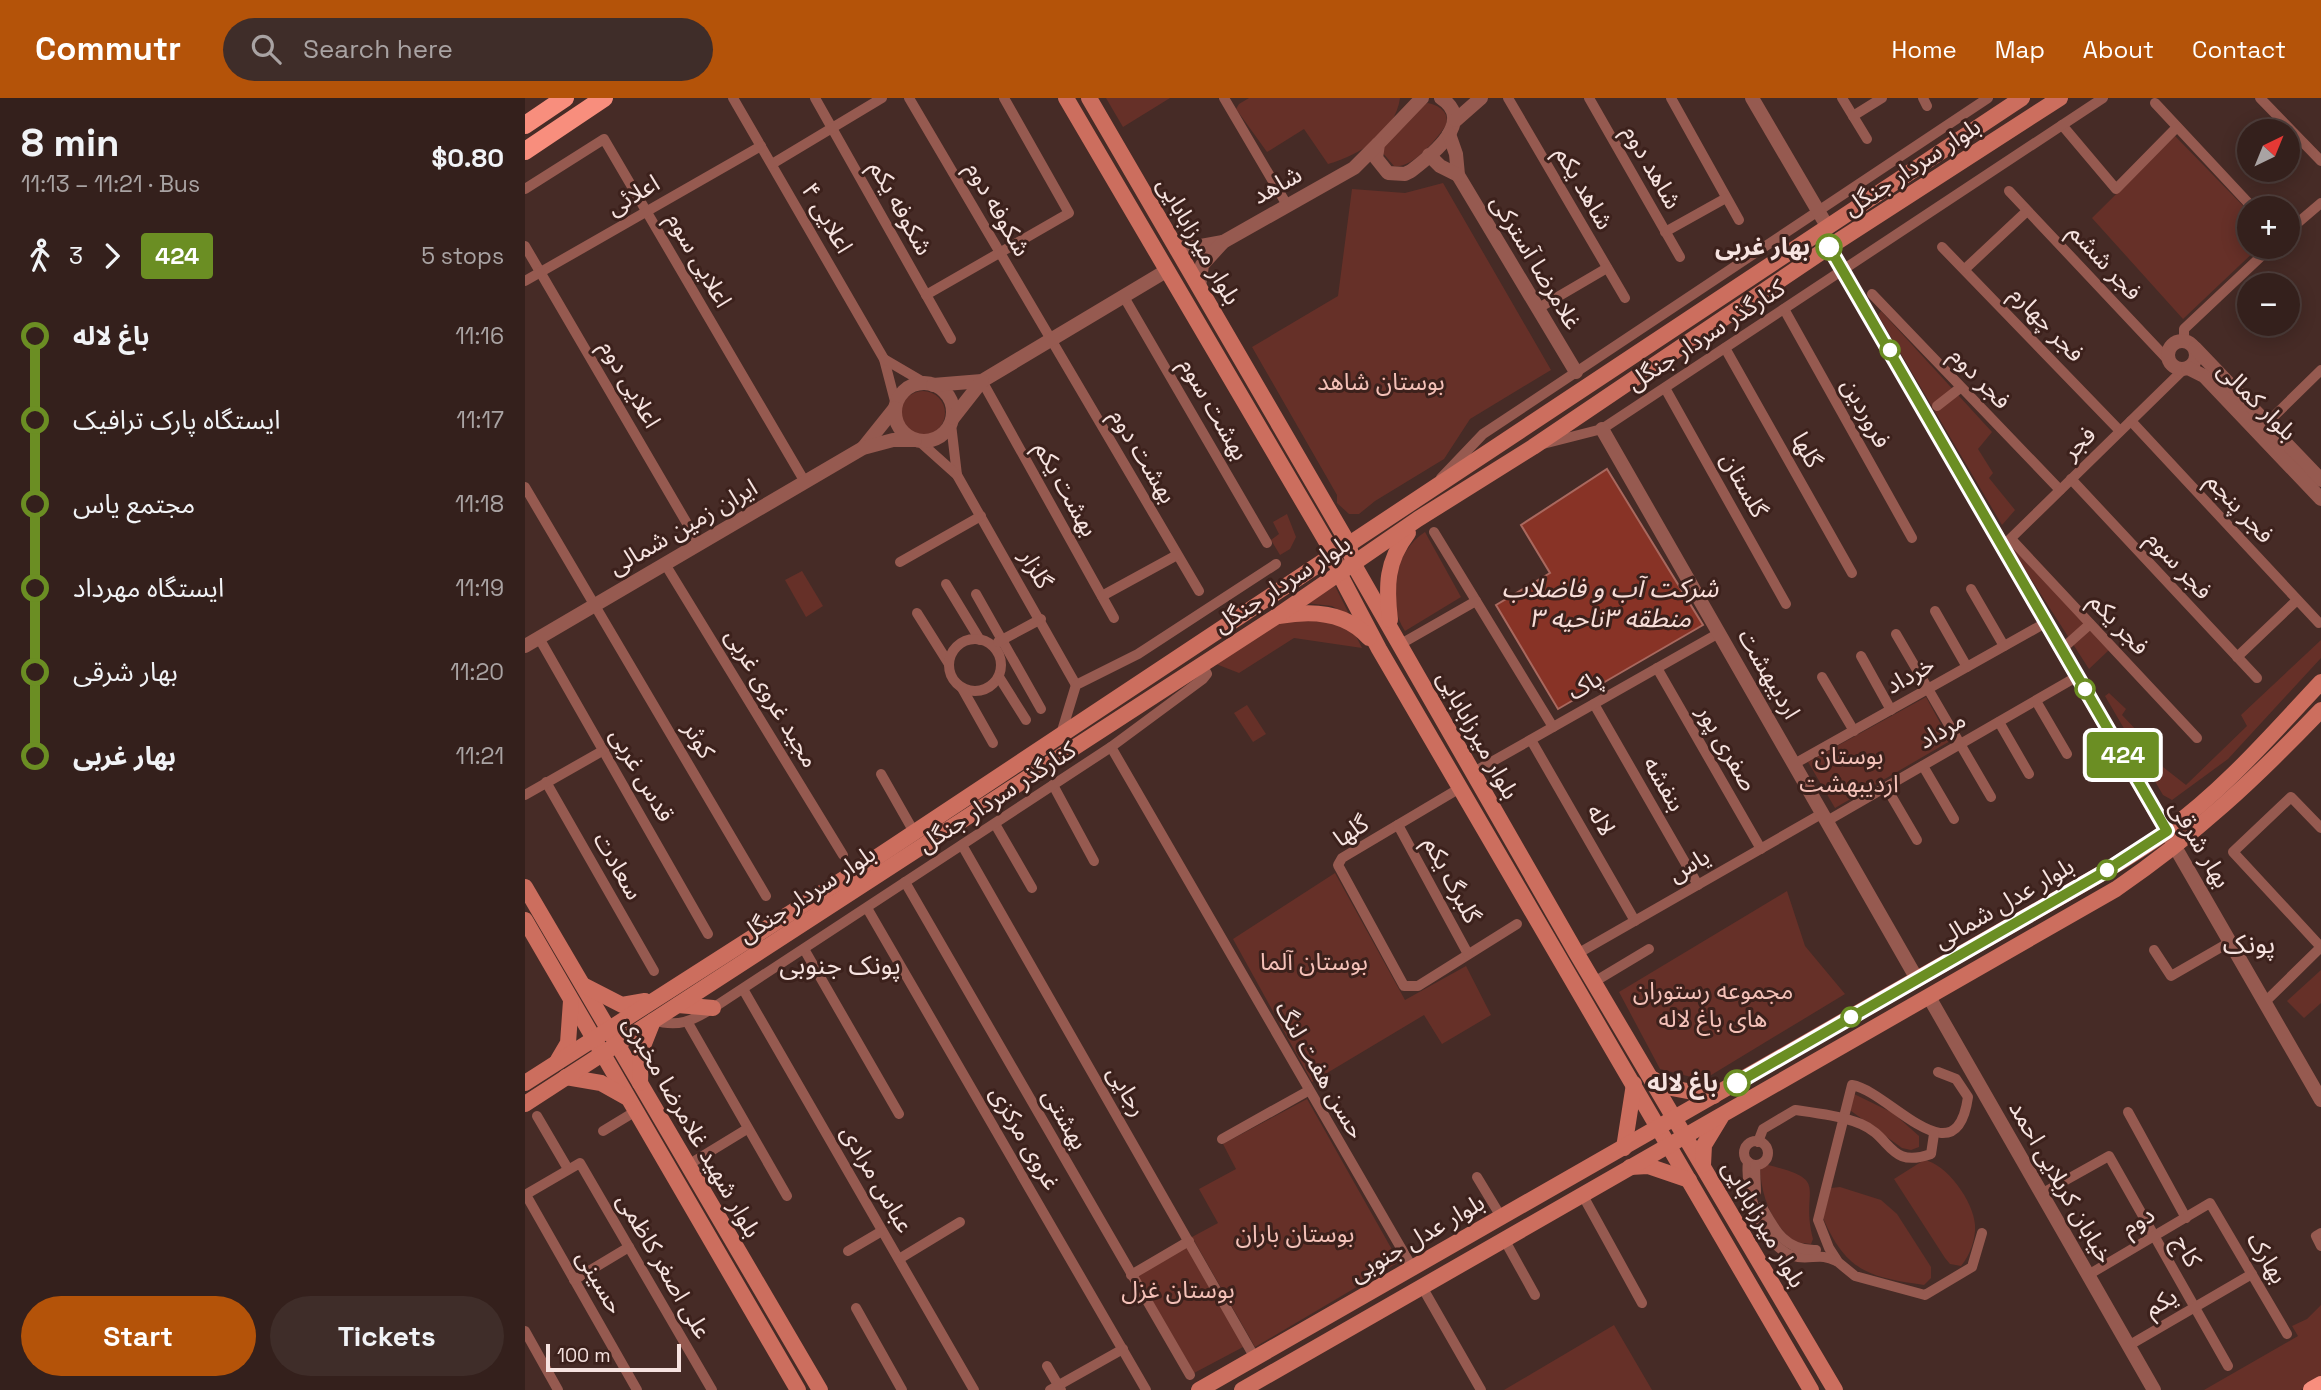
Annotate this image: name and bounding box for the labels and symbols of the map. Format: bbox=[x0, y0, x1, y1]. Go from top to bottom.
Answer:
street label: بلوار سردار جنگل bbox=[1837, 111, 1986, 222]
street label: شاهد دوم bbox=[1613, 119, 1689, 216]
north arrow bbox=[2237, 119, 2299, 182]
street label: شاهد یکم bbox=[1546, 140, 1621, 236]
street label: شکوفه یکم bbox=[861, 155, 940, 262]
street label: شکوفه دوم bbox=[956, 156, 1038, 263]
street label: شاهد bbox=[1246, 158, 1307, 211]
street label: اعلائی bbox=[601, 167, 665, 222]
street label: بلوار میرزابابایی bbox=[1150, 171, 1248, 310]
street label: اعلایی ۴ bbox=[795, 177, 860, 259]
street label: غلامرضا آسترکی bbox=[1484, 189, 1589, 335]
street label: اعلایی سوم bbox=[657, 207, 739, 314]
street label: فجر ششم bbox=[2060, 217, 2149, 308]
place label: بهار غربی bbox=[1715, 231, 1810, 262]
marker: بهار غربی bbox=[1816, 234, 1842, 260]
street label: کنارگذر سردار جنگل bbox=[1621, 271, 1792, 397]
street label: فجر چهارم bbox=[2001, 279, 2091, 370]
street label: اعلایی دوم bbox=[590, 334, 668, 435]
unlabelled marker bbox=[1880, 340, 1900, 360]
street label: فجر دوم bbox=[1941, 340, 2018, 418]
street label: بهشت سوم bbox=[1170, 352, 1256, 467]
street label: بلوار کمالی bbox=[2211, 354, 2304, 447]
park label: بوستان شاهد bbox=[1317, 366, 1445, 397]
street label: فروردین bbox=[1835, 372, 1898, 453]
street label: بهشت دوم bbox=[1100, 403, 1184, 510]
street label: فجر bbox=[2054, 419, 2102, 467]
street label: گلها bbox=[1785, 426, 1830, 474]
street label: بهشت یکم bbox=[1026, 436, 1105, 543]
street label: گلستان bbox=[1714, 447, 1775, 524]
street label: فجر پنجم bbox=[2198, 466, 2281, 551]
street label: ایران زمین شمالی bbox=[603, 471, 763, 582]
street label: فجر سوم bbox=[2137, 524, 2219, 608]
street label: بلوار سردار جنگل bbox=[1207, 528, 1356, 639]
street label: گلزار bbox=[1012, 543, 1061, 595]
water label: شرکت آب و فاضلاب منطقه ۳ناحیه ۳ bbox=[1502, 571, 1719, 635]
street label: فجر یکم bbox=[2081, 586, 2156, 663]
street label: مجید غروی غربی bbox=[719, 622, 826, 773]
street label: اردیبهشت bbox=[1731, 623, 1808, 725]
street label: خرداد bbox=[1880, 649, 1940, 701]
street label: پاک bbox=[1562, 662, 1608, 707]
street label: بلوار میرزابابایی bbox=[1430, 665, 1527, 805]
unlabelled marker bbox=[2075, 679, 2095, 699]
street label: صفری پور bbox=[1690, 698, 1765, 797]
street label: مرداد bbox=[1912, 704, 1971, 755]
street label: کوثر bbox=[676, 715, 723, 765]
street label: قدس غربی bbox=[603, 722, 682, 827]
line badge: 424 bbox=[2083, 732, 2163, 778]
street label: کنارگذر سردار جنگل bbox=[912, 733, 1083, 859]
park label: بوستان اردیبهشت bbox=[1799, 740, 1899, 799]
street label: بنفشه bbox=[1636, 751, 1693, 817]
street label: بهار شرقی bbox=[2163, 794, 2238, 893]
street label: لاله bbox=[1580, 798, 1623, 841]
street label: گلها bbox=[1327, 807, 1375, 854]
street label: سعادت bbox=[587, 826, 650, 905]
street label: گلبرگ یکم bbox=[1415, 831, 1489, 930]
street label: بلوار سردار جنگل bbox=[732, 838, 881, 949]
street label: یاس bbox=[1662, 840, 1715, 889]
street label: بلوار عدل شمالی bbox=[1928, 850, 2079, 955]
unlabelled marker bbox=[2097, 860, 2117, 880]
district label: پونک bbox=[2223, 927, 2275, 961]
park label: بوستان آلما bbox=[1260, 946, 1368, 977]
district label: پونک جنوبی bbox=[779, 948, 901, 982]
park label: مجموعه رستوران های باغ لاله bbox=[1633, 975, 1793, 1036]
street label: حسن هفت لنگ bbox=[1268, 995, 1372, 1144]
unlabelled marker bbox=[1841, 1007, 1861, 1027]
street label: بلوار شهید غلامرضا مخبری bbox=[616, 1010, 769, 1243]
street label: رجایی bbox=[1101, 1060, 1154, 1122]
place label: باغ لاله bbox=[1647, 1067, 1718, 1100]
marker: باغ لاله bbox=[1724, 1070, 1750, 1096]
street label: غروی مرکزی bbox=[983, 1080, 1068, 1196]
street label: بهشتی bbox=[1036, 1083, 1095, 1155]
street label: خیابان کربلایی احمد bbox=[2002, 1095, 2121, 1269]
street label: عباس مرادی bbox=[834, 1119, 921, 1238]
street label: بلوار میرزابابایی bbox=[1715, 1154, 1813, 1293]
street label: بلوار عدل جنوبی bbox=[1344, 1186, 1490, 1289]
street label: علی اصغر کاظمی bbox=[610, 1187, 719, 1344]
street label: دوم bbox=[2115, 1199, 2162, 1245]
park label: بوستان باران bbox=[1236, 1218, 1354, 1249]
street label: بهارک bbox=[2240, 1226, 2295, 1289]
street label: کاج bbox=[2164, 1229, 2209, 1274]
street label: حسینی bbox=[570, 1244, 631, 1320]
park label: بوستان غزل bbox=[1121, 1274, 1235, 1305]
street label: یکم bbox=[2139, 1280, 2184, 1325]
scale bar bbox=[546, 1341, 681, 1373]

